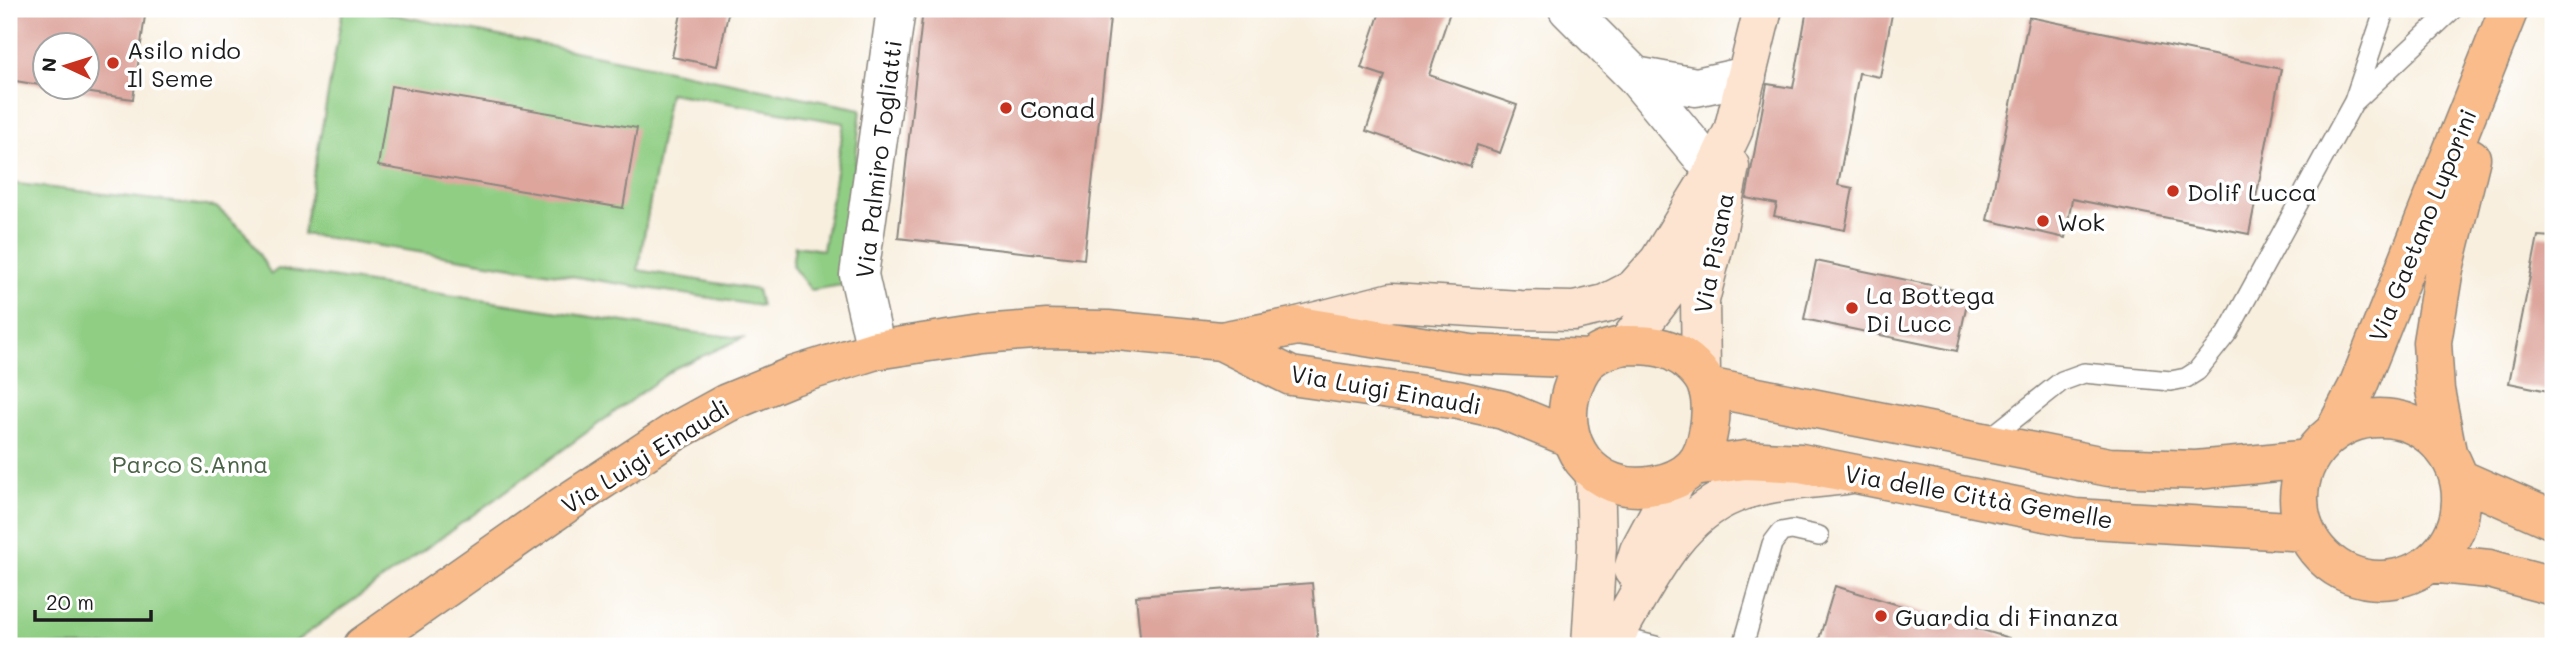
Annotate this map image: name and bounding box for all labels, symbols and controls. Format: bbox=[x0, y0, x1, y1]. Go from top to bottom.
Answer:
north arrow bbox=[32, 32, 102, 102]
place label: Asilo nido Il Seme bbox=[127, 34, 241, 93]
street label: Via Palmiro Togliatti bbox=[848, 38, 908, 280]
marker: Asilo nido Il Seme bbox=[105, 55, 121, 71]
text: N bbox=[36, 57, 62, 73]
place label: Conad bbox=[1020, 93, 1095, 124]
marker: Conad bbox=[998, 100, 1014, 116]
street label: Via Gaetano Luporini bbox=[2361, 104, 2483, 346]
place label: Dolif Lucca bbox=[2187, 176, 2317, 207]
marker: Dolif Lucca bbox=[2165, 183, 2181, 199]
street label: Via Pisana bbox=[1686, 190, 1740, 316]
place label: Wok bbox=[2057, 206, 2105, 237]
marker: Wok bbox=[2035, 213, 2051, 229]
place label: La Bottega Di Lucc bbox=[1866, 279, 1995, 338]
marker: La Bottega Di Lucc bbox=[1844, 300, 1860, 316]
street label: Via Luigi Einaudi bbox=[1289, 357, 1483, 421]
street label: Via Luigi Einaudi bbox=[555, 392, 735, 520]
park label: Parco S.Anna bbox=[112, 448, 268, 479]
street label: Via delle Città Gemelle bbox=[1842, 457, 2116, 535]
scale bar bbox=[35, 578, 150, 622]
text: 20 m bbox=[46, 588, 94, 615]
place label: Guardia di Finanza bbox=[1895, 601, 2119, 632]
marker: Guardia di Finanza bbox=[1873, 608, 1889, 624]

